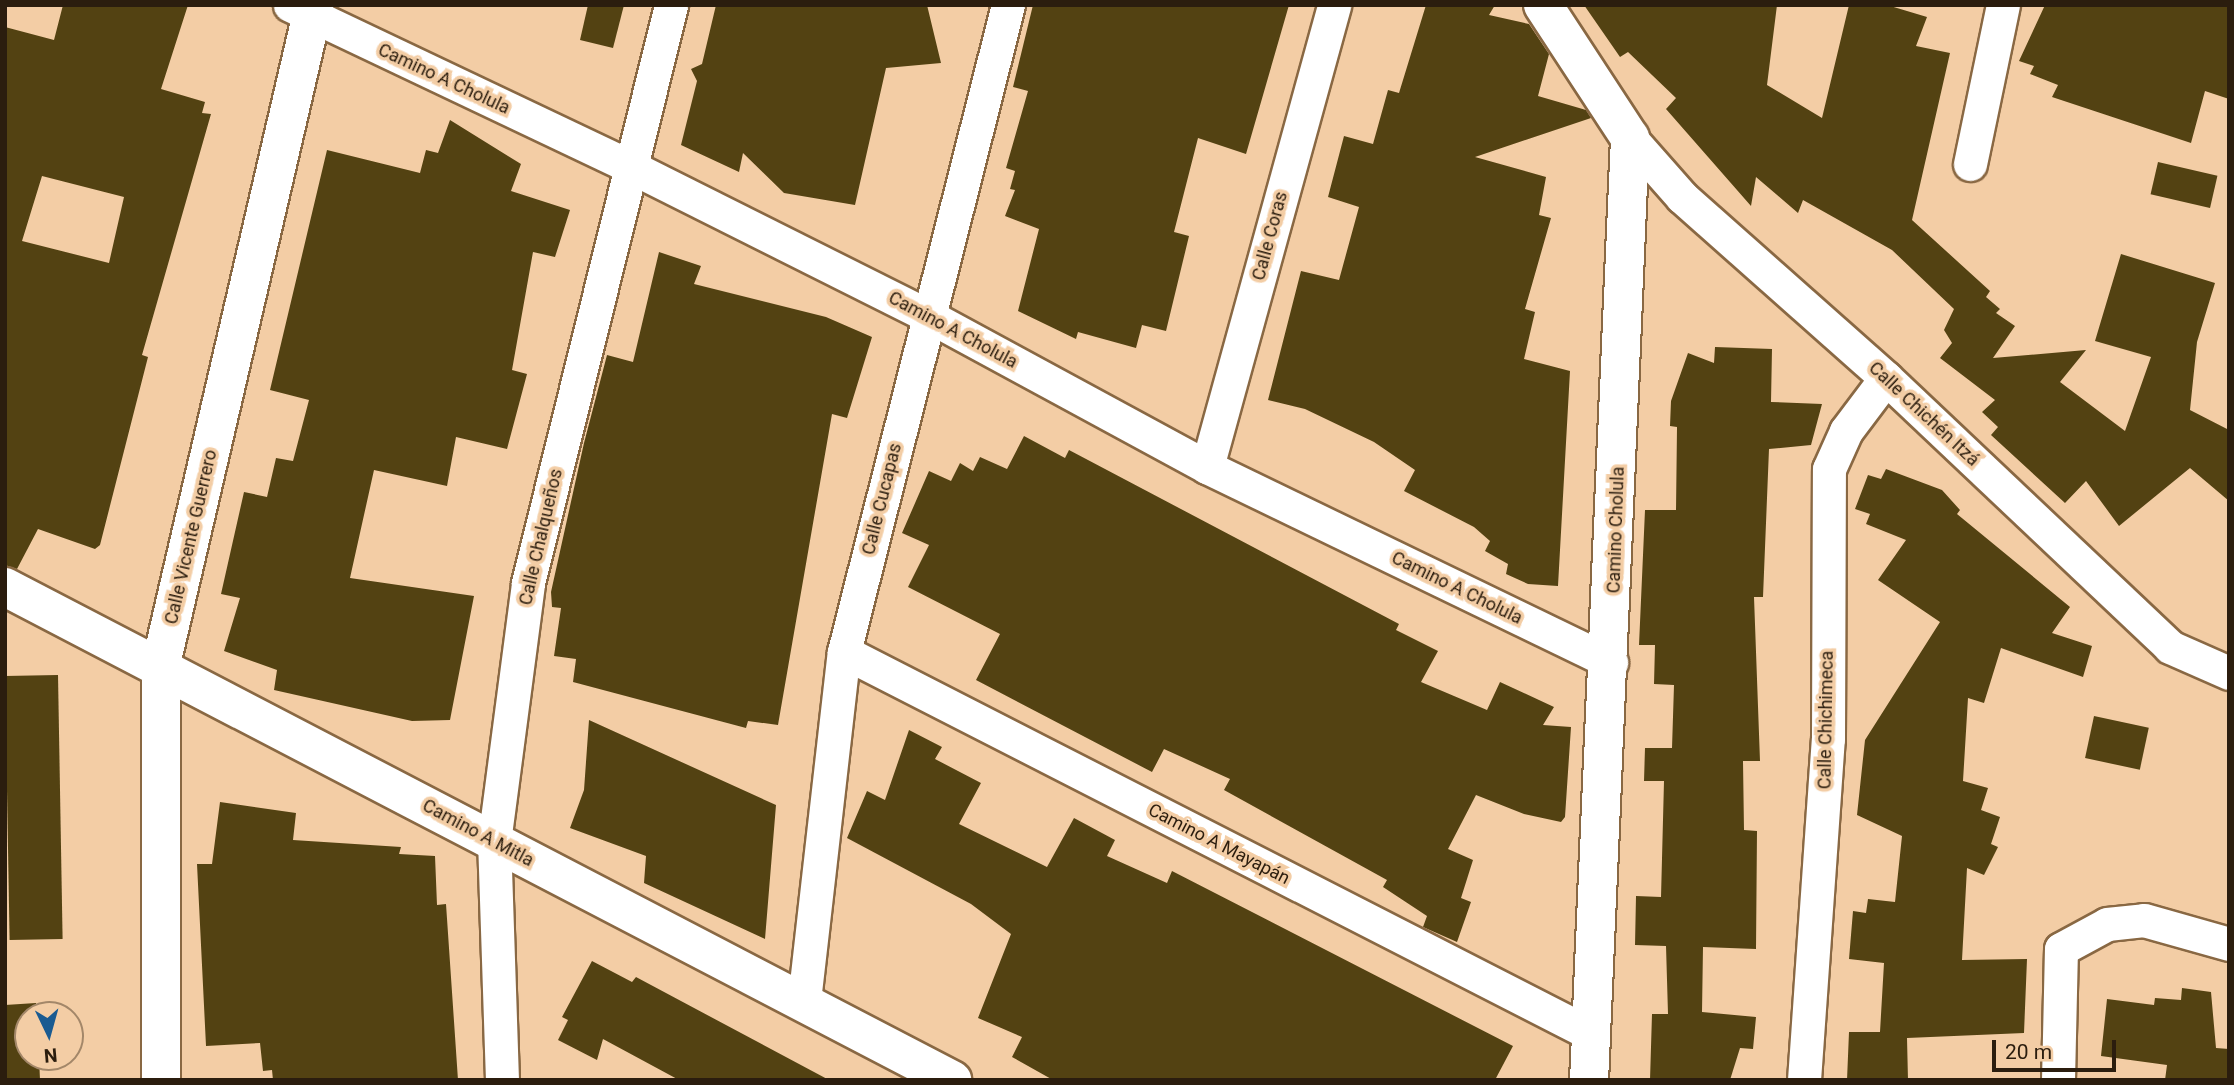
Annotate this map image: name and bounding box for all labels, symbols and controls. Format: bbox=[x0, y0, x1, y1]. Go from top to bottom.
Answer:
street label: Camino A Cholula bbox=[375, 39, 513, 119]
street label: Calle Coras bbox=[1248, 189, 1292, 283]
street label: Camino A Cholula bbox=[885, 287, 1021, 373]
street label: Calle Chichén Itzá bbox=[1864, 357, 1984, 471]
street label: Calle Cucapas bbox=[858, 441, 906, 557]
street label: Calle Vicente Guerrero bbox=[160, 448, 222, 626]
street label: Camino Cholula bbox=[1603, 466, 1629, 594]
street label: Calle Chalqueños bbox=[515, 467, 567, 607]
street label: Camino A Cholula bbox=[1388, 547, 1526, 629]
street label: Calle Chichimeca bbox=[1814, 651, 1838, 789]
street label: Camino A Mitla bbox=[419, 795, 537, 871]
street label: Camino A Mayapán bbox=[1145, 799, 1293, 889]
north arrow bbox=[14, 1001, 84, 1071]
scale bar bbox=[1996, 1026, 2120, 1070]
text: 20 m bbox=[2005, 1040, 2052, 1064]
text: N bbox=[43, 1043, 58, 1067]

